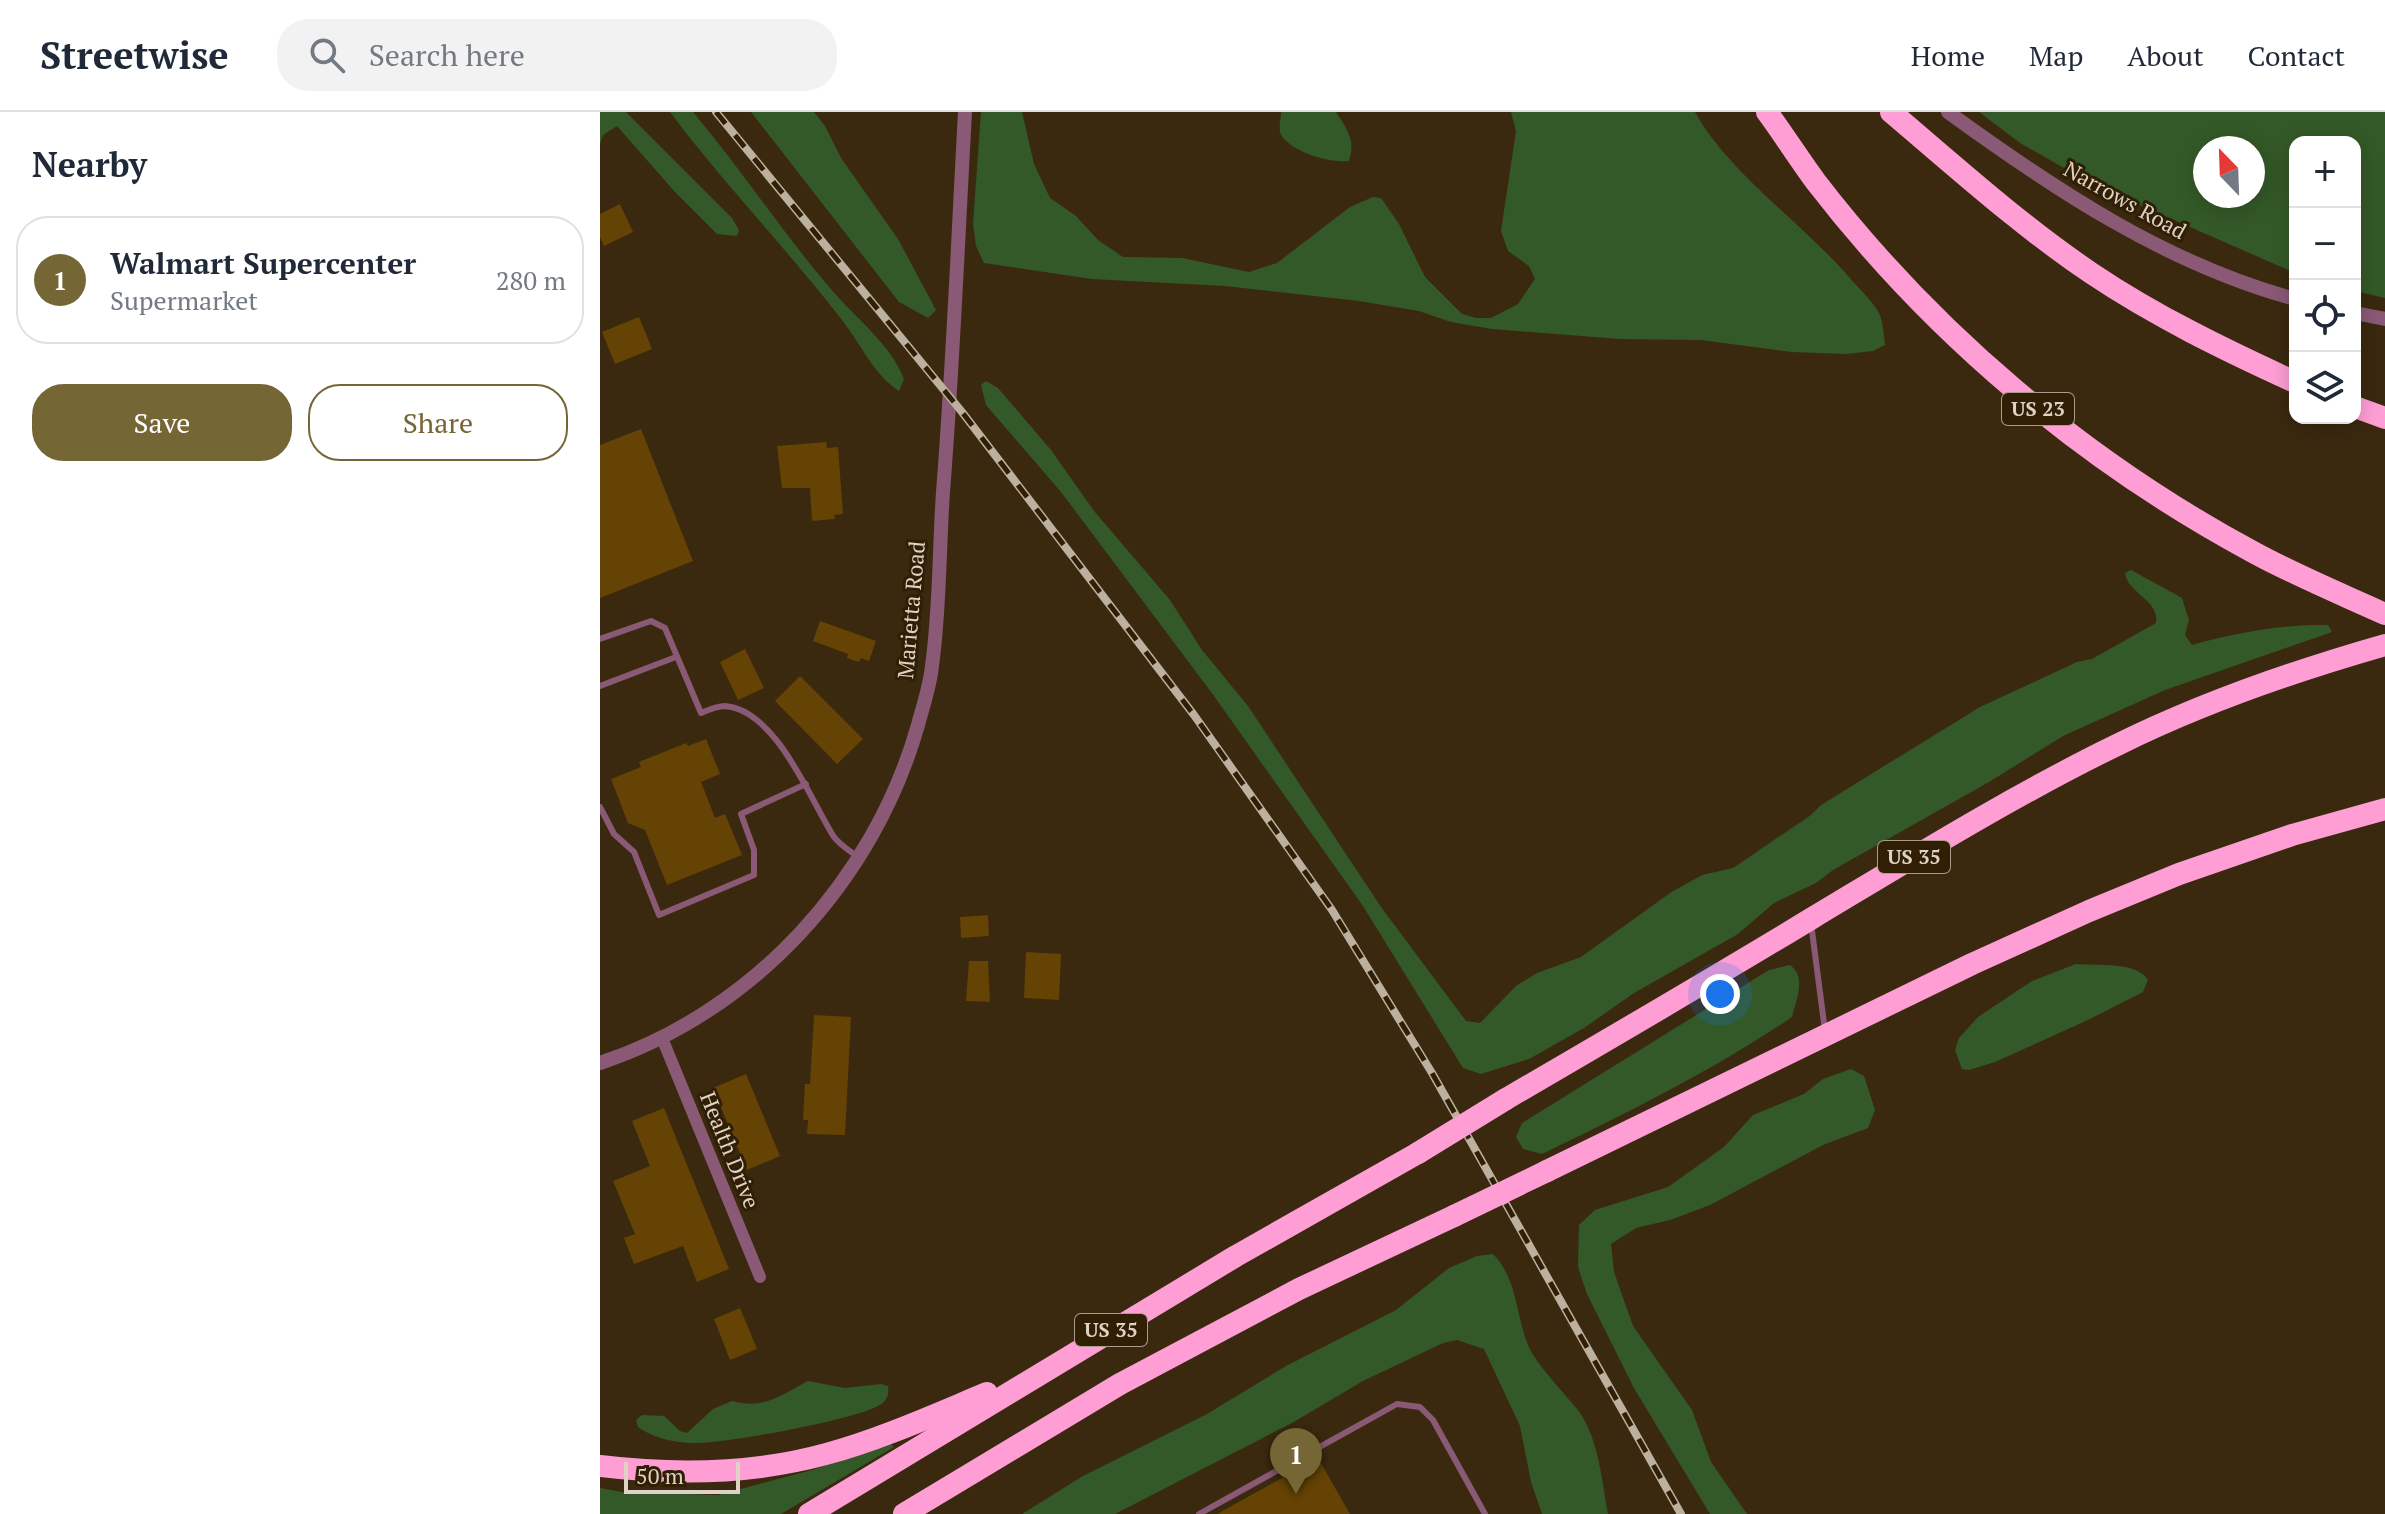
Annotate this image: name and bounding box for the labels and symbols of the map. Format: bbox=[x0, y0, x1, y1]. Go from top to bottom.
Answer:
north arrow bbox=[2193, 136, 2265, 208]
street label: Narrows Road bbox=[2059, 154, 2192, 245]
road number: US 23 bbox=[2002, 393, 2074, 425]
street label: Marietta Road bbox=[890, 540, 931, 680]
road number: US 35 bbox=[1878, 841, 1950, 873]
your location bbox=[1700, 974, 1740, 1014]
street label: Health Drive bbox=[694, 1087, 767, 1213]
road number: US 35 bbox=[1075, 1314, 1147, 1346]
pin: 1 bbox=[1270, 1428, 1322, 1494]
scale bar bbox=[624, 1458, 740, 1494]

